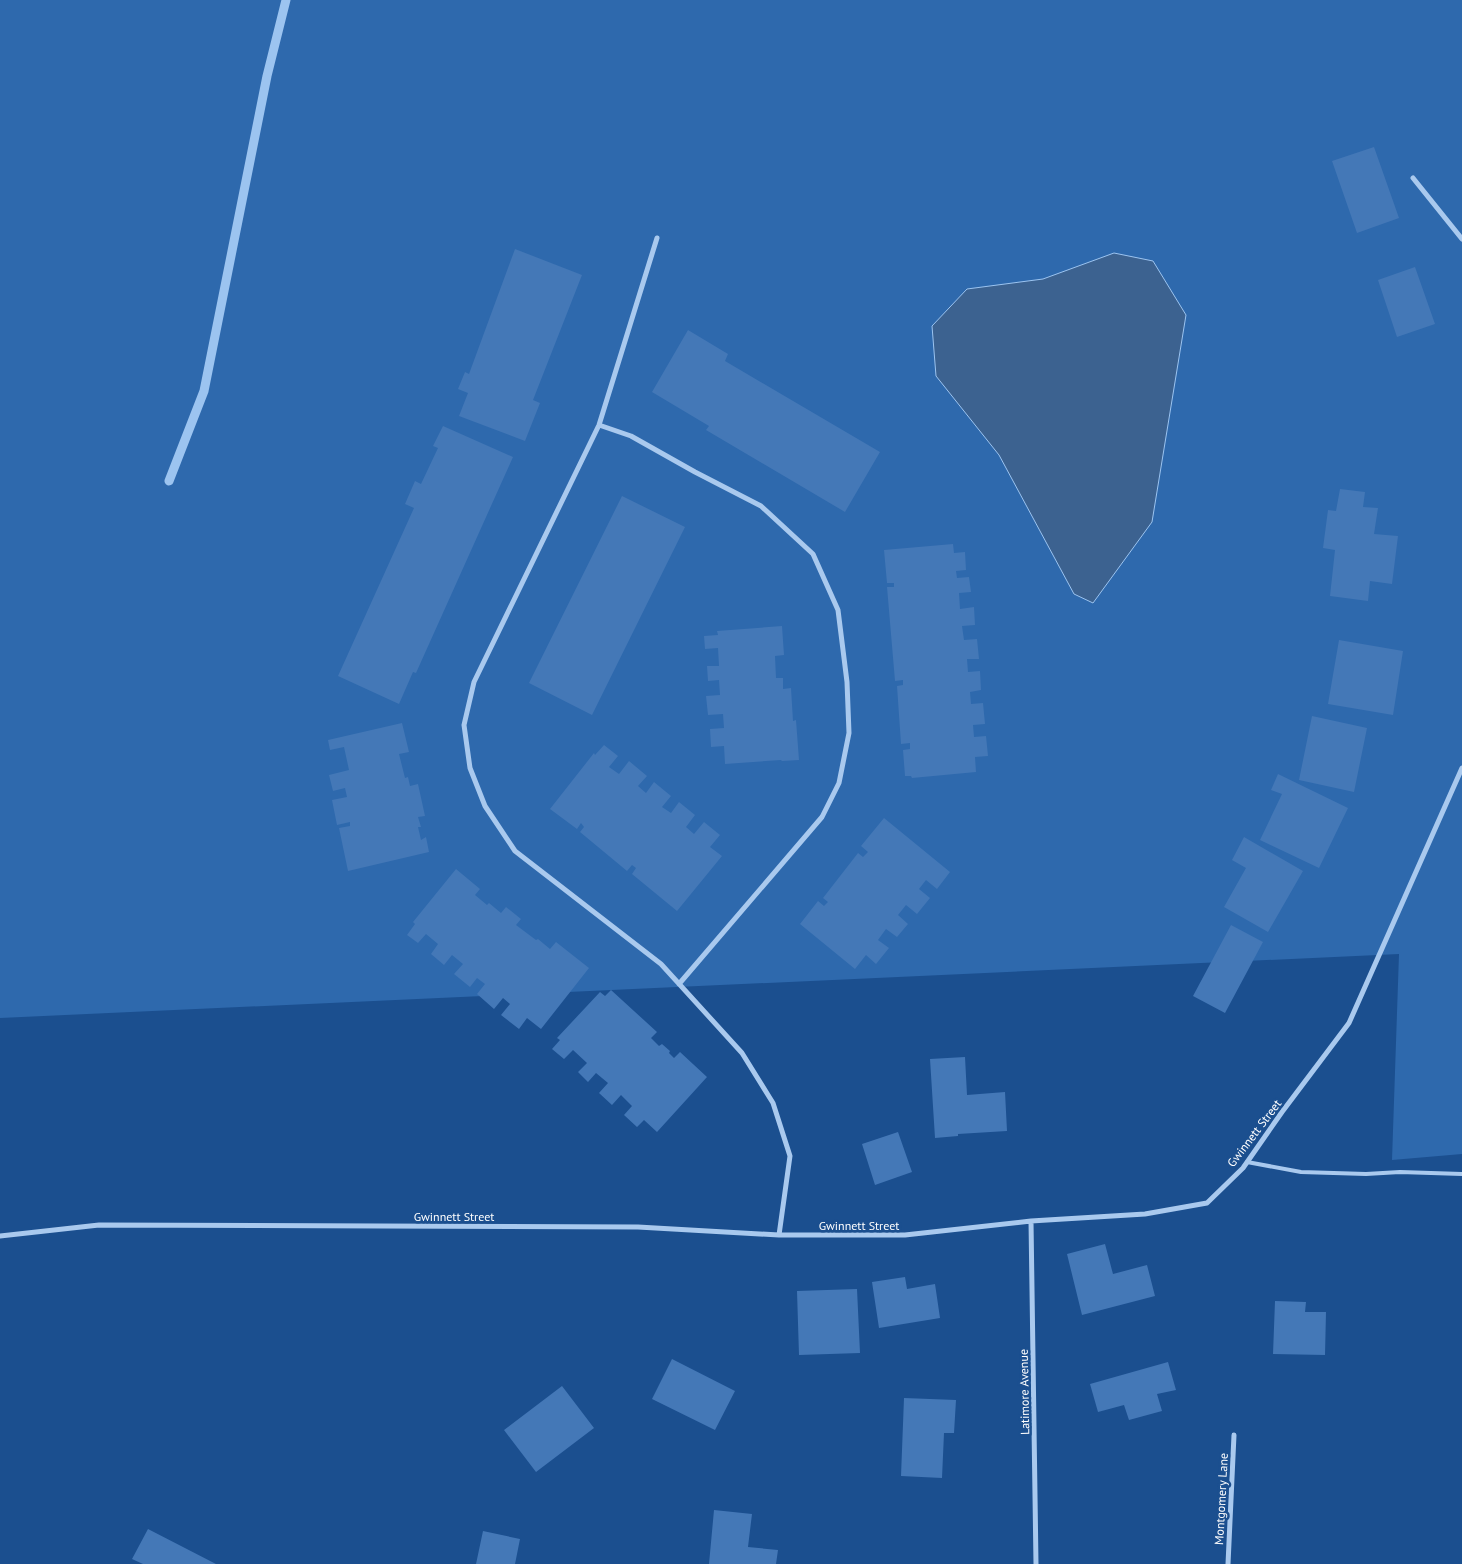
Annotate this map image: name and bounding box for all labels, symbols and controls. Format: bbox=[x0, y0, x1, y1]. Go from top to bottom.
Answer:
street label: Gwinnett Street bbox=[1224, 1096, 1284, 1170]
street label: Gwinnett Street bbox=[414, 1209, 494, 1224]
street label: Gwinnett Street bbox=[819, 1218, 899, 1233]
street label: Latimore Avenue bbox=[1016, 1349, 1032, 1435]
street label: Montgomery Lane bbox=[1211, 1453, 1231, 1545]

